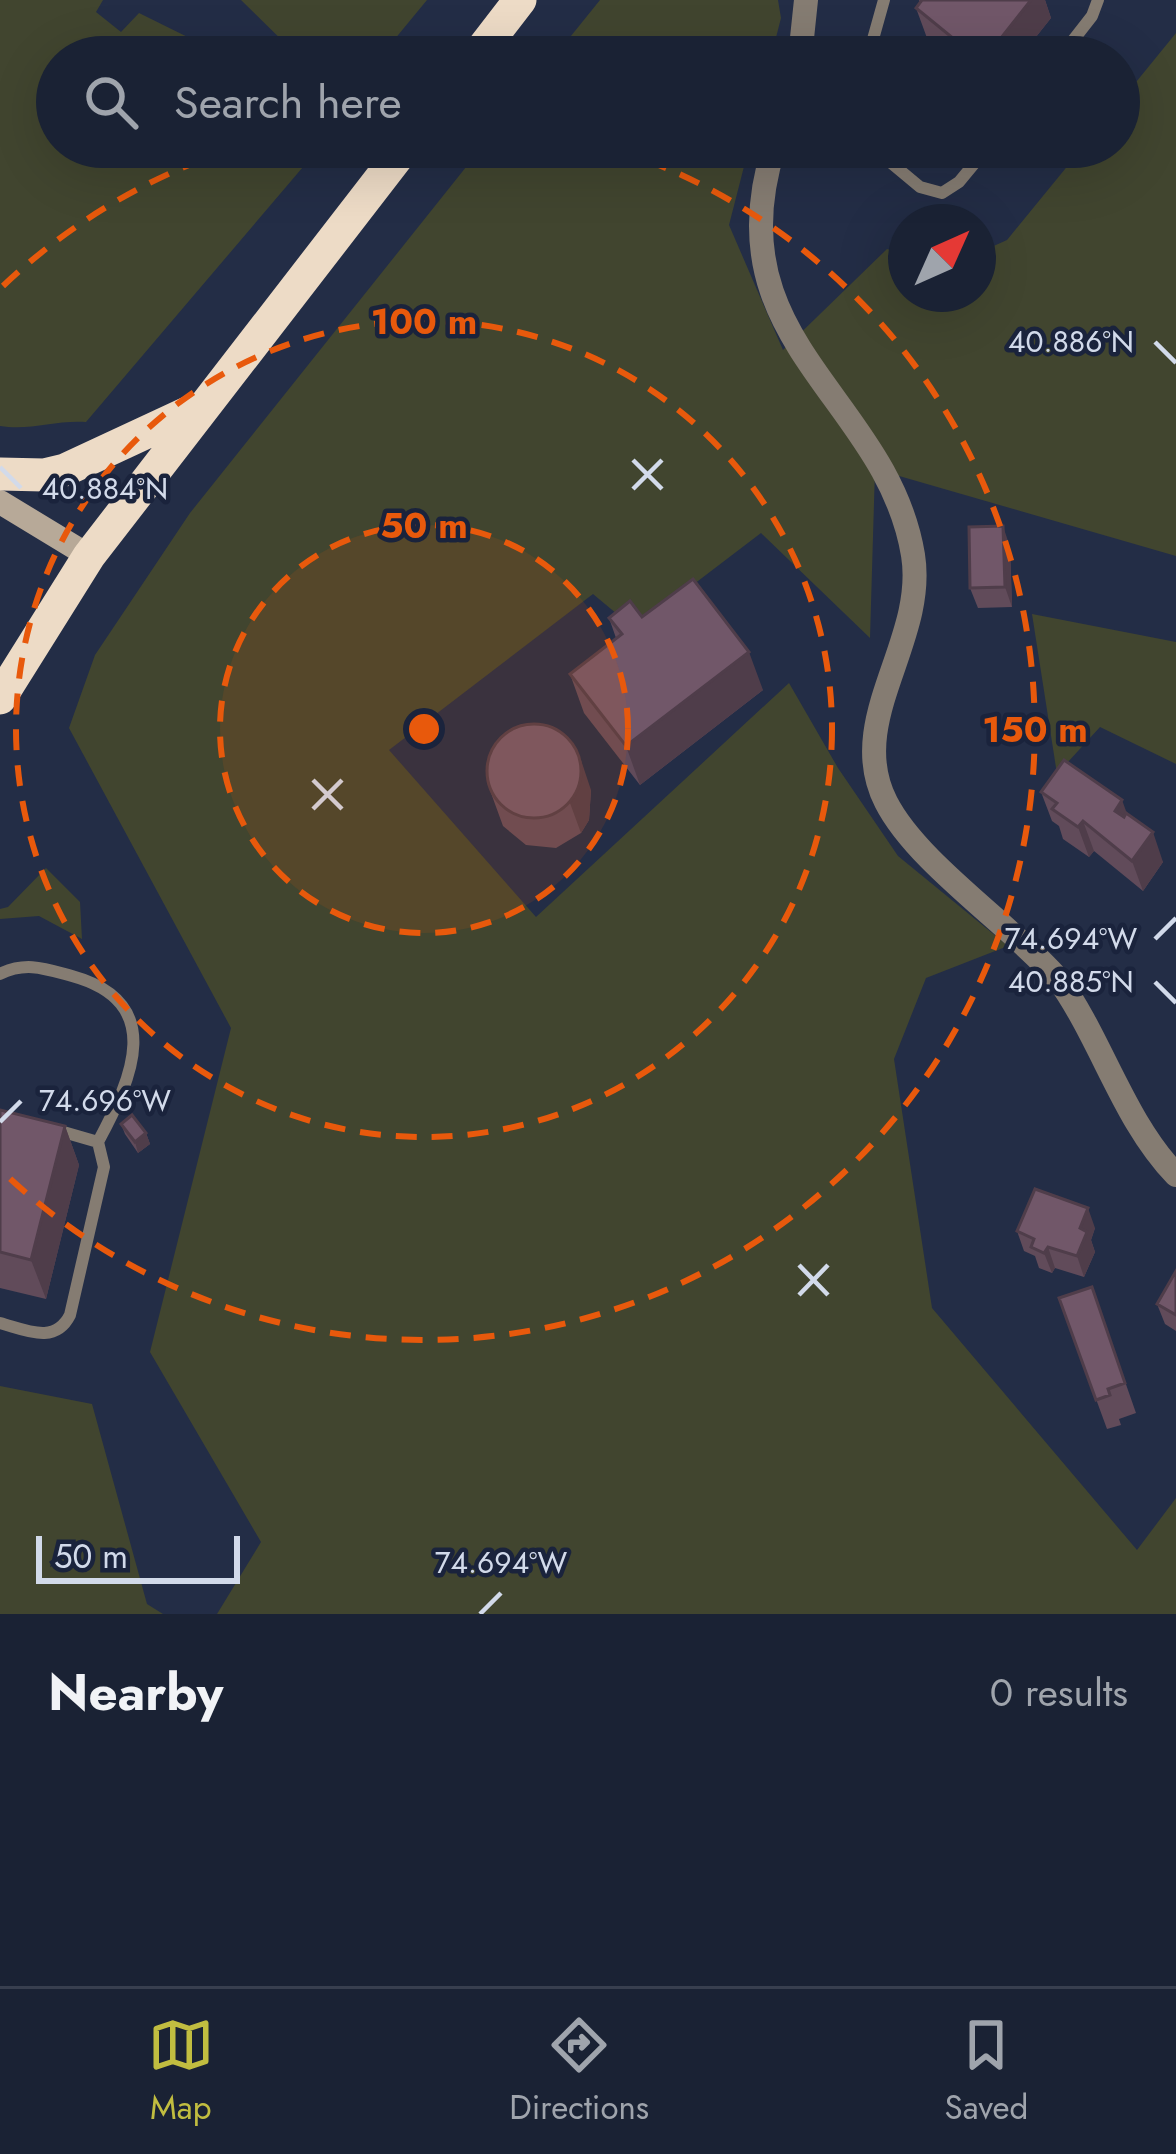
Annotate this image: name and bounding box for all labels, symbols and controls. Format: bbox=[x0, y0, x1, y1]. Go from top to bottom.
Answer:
search box bbox=[36, 36, 1140, 168]
icon: search bbox=[78, 69, 144, 135]
text: Search here bbox=[174, 70, 402, 135]
north arrow bbox=[888, 204, 996, 312]
text: 100 m bbox=[371, 295, 477, 347]
text: 40.886°N bbox=[1008, 320, 1134, 363]
text: 40.884°N bbox=[42, 467, 168, 510]
text: 50 m bbox=[380, 499, 468, 551]
text: 150 m bbox=[982, 703, 1088, 755]
centre of rings bbox=[403, 708, 445, 750]
text: 74.694°W bbox=[1005, 917, 1137, 960]
text: 40.885°N bbox=[1008, 960, 1134, 1003]
text: 74.696°W bbox=[39, 1079, 171, 1122]
scale bar bbox=[36, 1530, 240, 1583]
text: 50 m bbox=[54, 1533, 128, 1580]
text: 74.694°W bbox=[435, 1541, 567, 1584]
text: Nearby bbox=[48, 1655, 223, 1729]
text: 0 results bbox=[990, 1664, 1128, 1721]
tab: Map bbox=[148, 2012, 214, 2131]
tab: Directions bbox=[509, 2012, 649, 2131]
tab: Saved bbox=[945, 2012, 1028, 2131]

